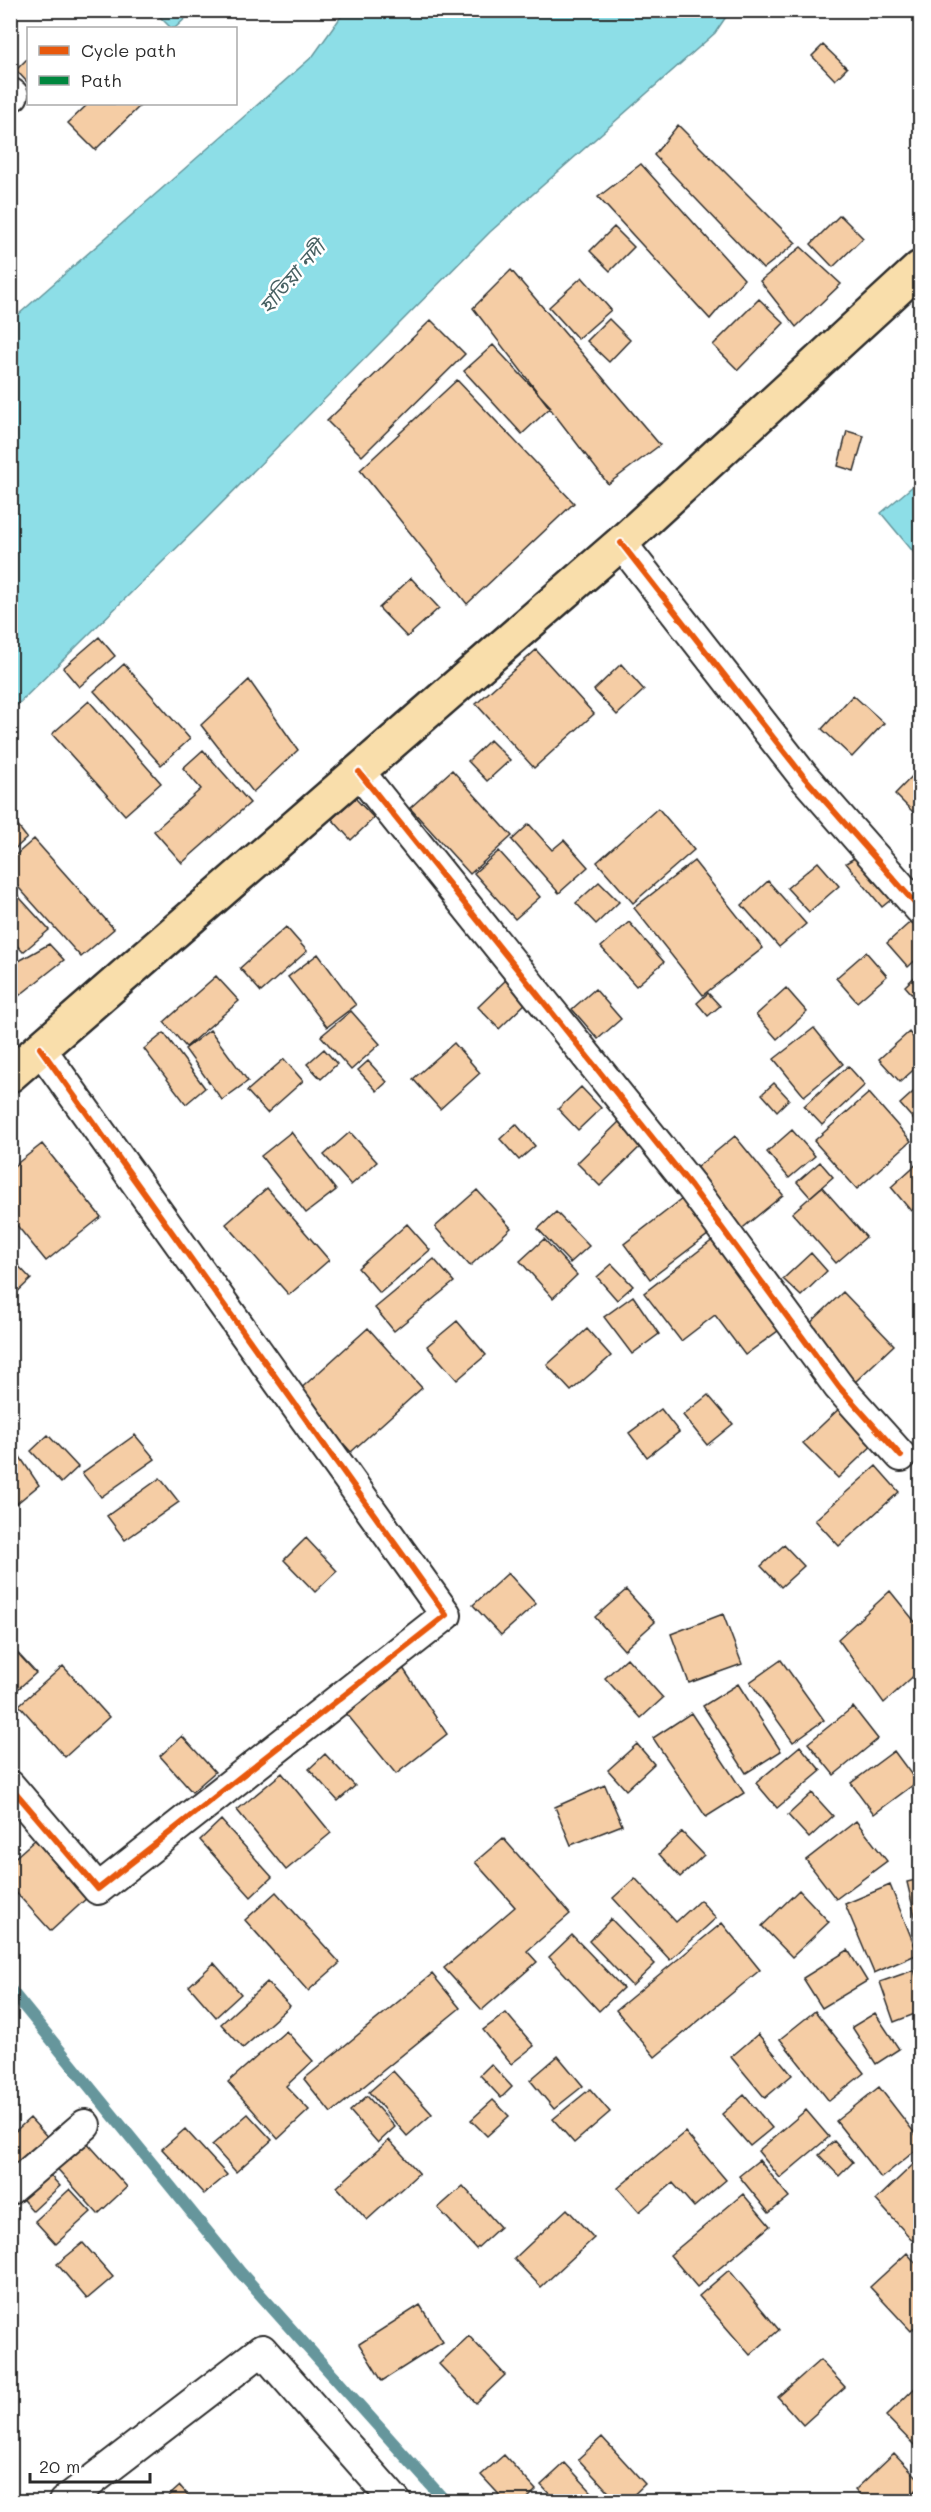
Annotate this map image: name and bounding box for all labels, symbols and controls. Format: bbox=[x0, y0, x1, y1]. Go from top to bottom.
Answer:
legend bbox=[27, 27, 237, 105]
text: Cycle path bbox=[81, 38, 176, 62]
text: Path bbox=[81, 68, 121, 92]
water label: হাতিয়া নদী bbox=[253, 232, 332, 318]
scale bar bbox=[30, 2446, 150, 2484]
text: 20 m bbox=[39, 2454, 80, 2478]

